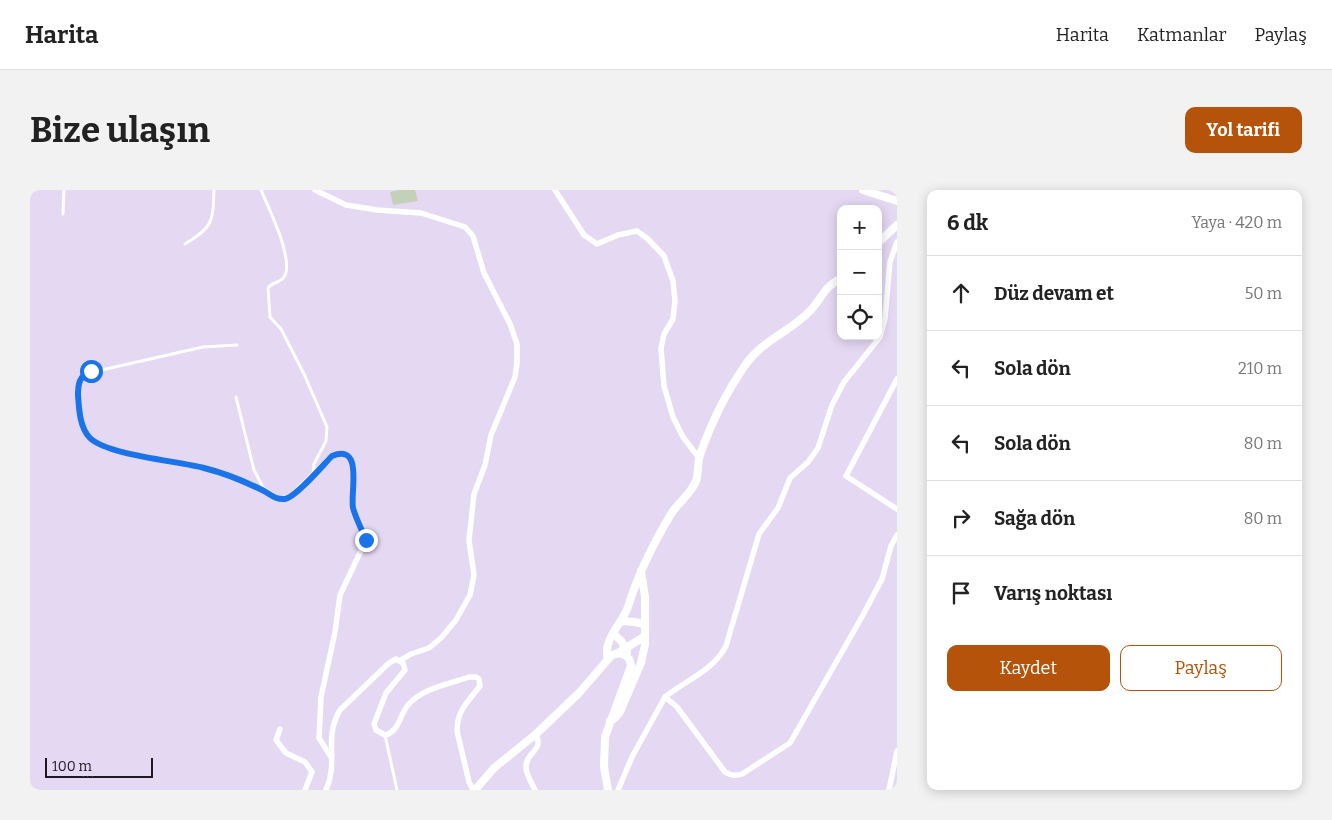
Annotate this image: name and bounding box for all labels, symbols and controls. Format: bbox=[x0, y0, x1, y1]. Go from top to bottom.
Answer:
text: Harita bbox=[25, 21, 99, 49]
text: Harita bbox=[1056, 24, 1109, 46]
text: Katmanlar bbox=[1137, 24, 1226, 46]
text: Paylaş bbox=[1254, 24, 1307, 46]
button: Yol tarifi bbox=[1185, 107, 1302, 153]
text: Bize ulaşın bbox=[30, 109, 210, 151]
map controls bbox=[837, 205, 882, 340]
button: + bbox=[837, 205, 882, 250]
text: 6 dk bbox=[947, 210, 988, 236]
text: Yaya · 420 m bbox=[1191, 213, 1282, 232]
button: − bbox=[837, 250, 882, 295]
icon: ahead bbox=[947, 279, 975, 307]
text: Düz devam et bbox=[994, 282, 1114, 305]
text: 50 m bbox=[1245, 284, 1282, 303]
button: locate bbox=[837, 295, 882, 340]
icon: left bbox=[947, 354, 975, 382]
text: Sola dön bbox=[994, 357, 1071, 380]
text: 210 m bbox=[1238, 359, 1282, 378]
route start bbox=[80, 360, 103, 383]
icon: left bbox=[947, 429, 975, 457]
text: Sola dön bbox=[994, 432, 1071, 455]
text: 80 m bbox=[1244, 434, 1282, 453]
icon: right bbox=[947, 504, 975, 532]
text: Sağa dön bbox=[994, 507, 1075, 530]
text: 80 m bbox=[1244, 509, 1282, 528]
route end bbox=[355, 529, 378, 552]
icon: arrive bbox=[947, 579, 975, 607]
text: Varış noktası bbox=[994, 582, 1112, 605]
button: Kaydet bbox=[947, 645, 1110, 691]
button: Paylaş bbox=[1120, 645, 1282, 691]
scale bar bbox=[45, 755, 152, 778]
text: 100 m bbox=[52, 758, 92, 775]

